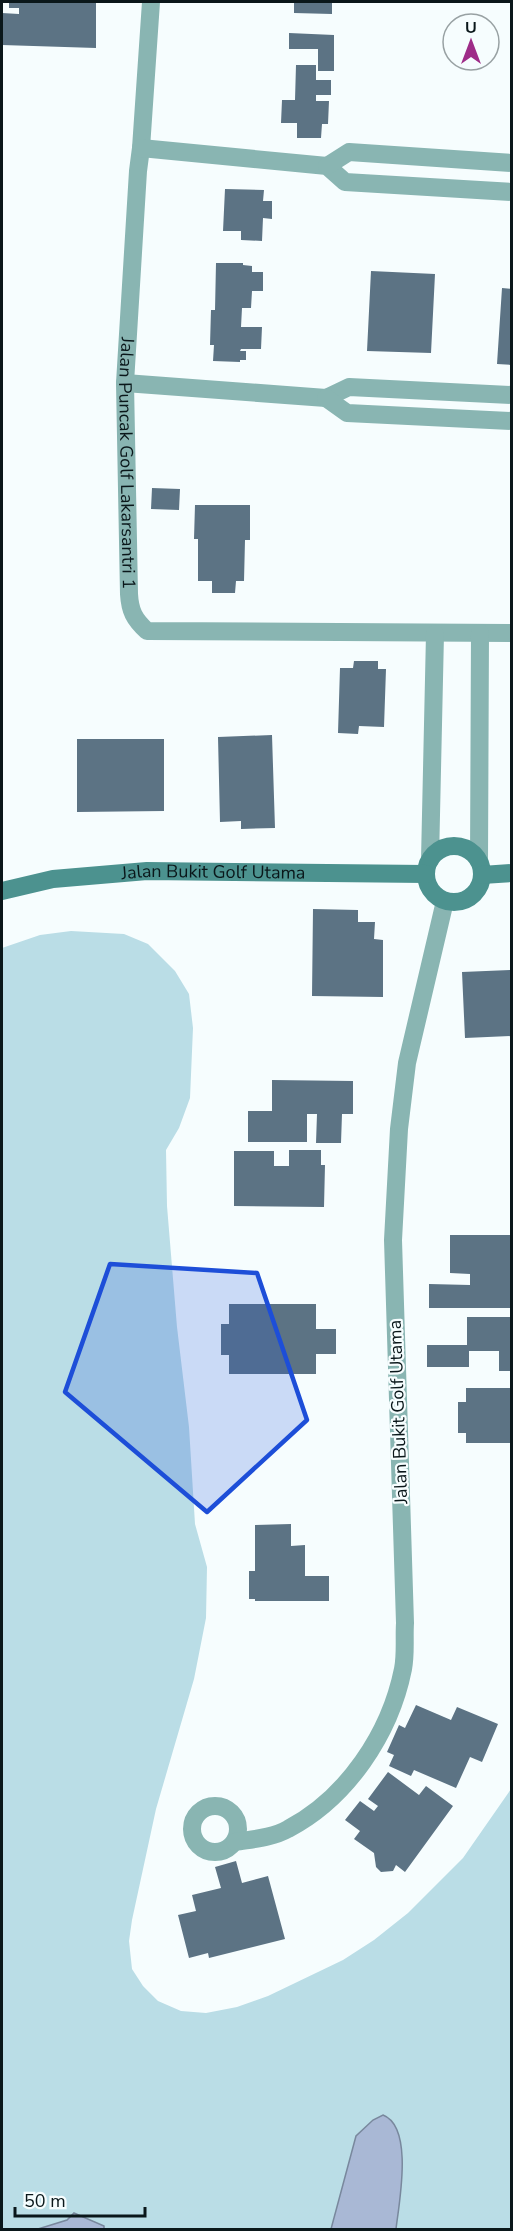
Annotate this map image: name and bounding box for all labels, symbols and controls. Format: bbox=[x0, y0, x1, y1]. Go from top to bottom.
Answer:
north arrow bbox=[441, 12, 501, 72]
text: U bbox=[465, 17, 477, 39]
street label: Jalan Puncak Golf Lakarsantri 1 bbox=[113, 335, 141, 589]
street label: Jalan Bukit Golf Utama bbox=[119, 859, 306, 885]
street label: Jalan Bukit Golf Utama bbox=[383, 1320, 413, 1505]
scale bar bbox=[15, 2180, 146, 2218]
text: 50 m bbox=[24, 2189, 66, 2213]

